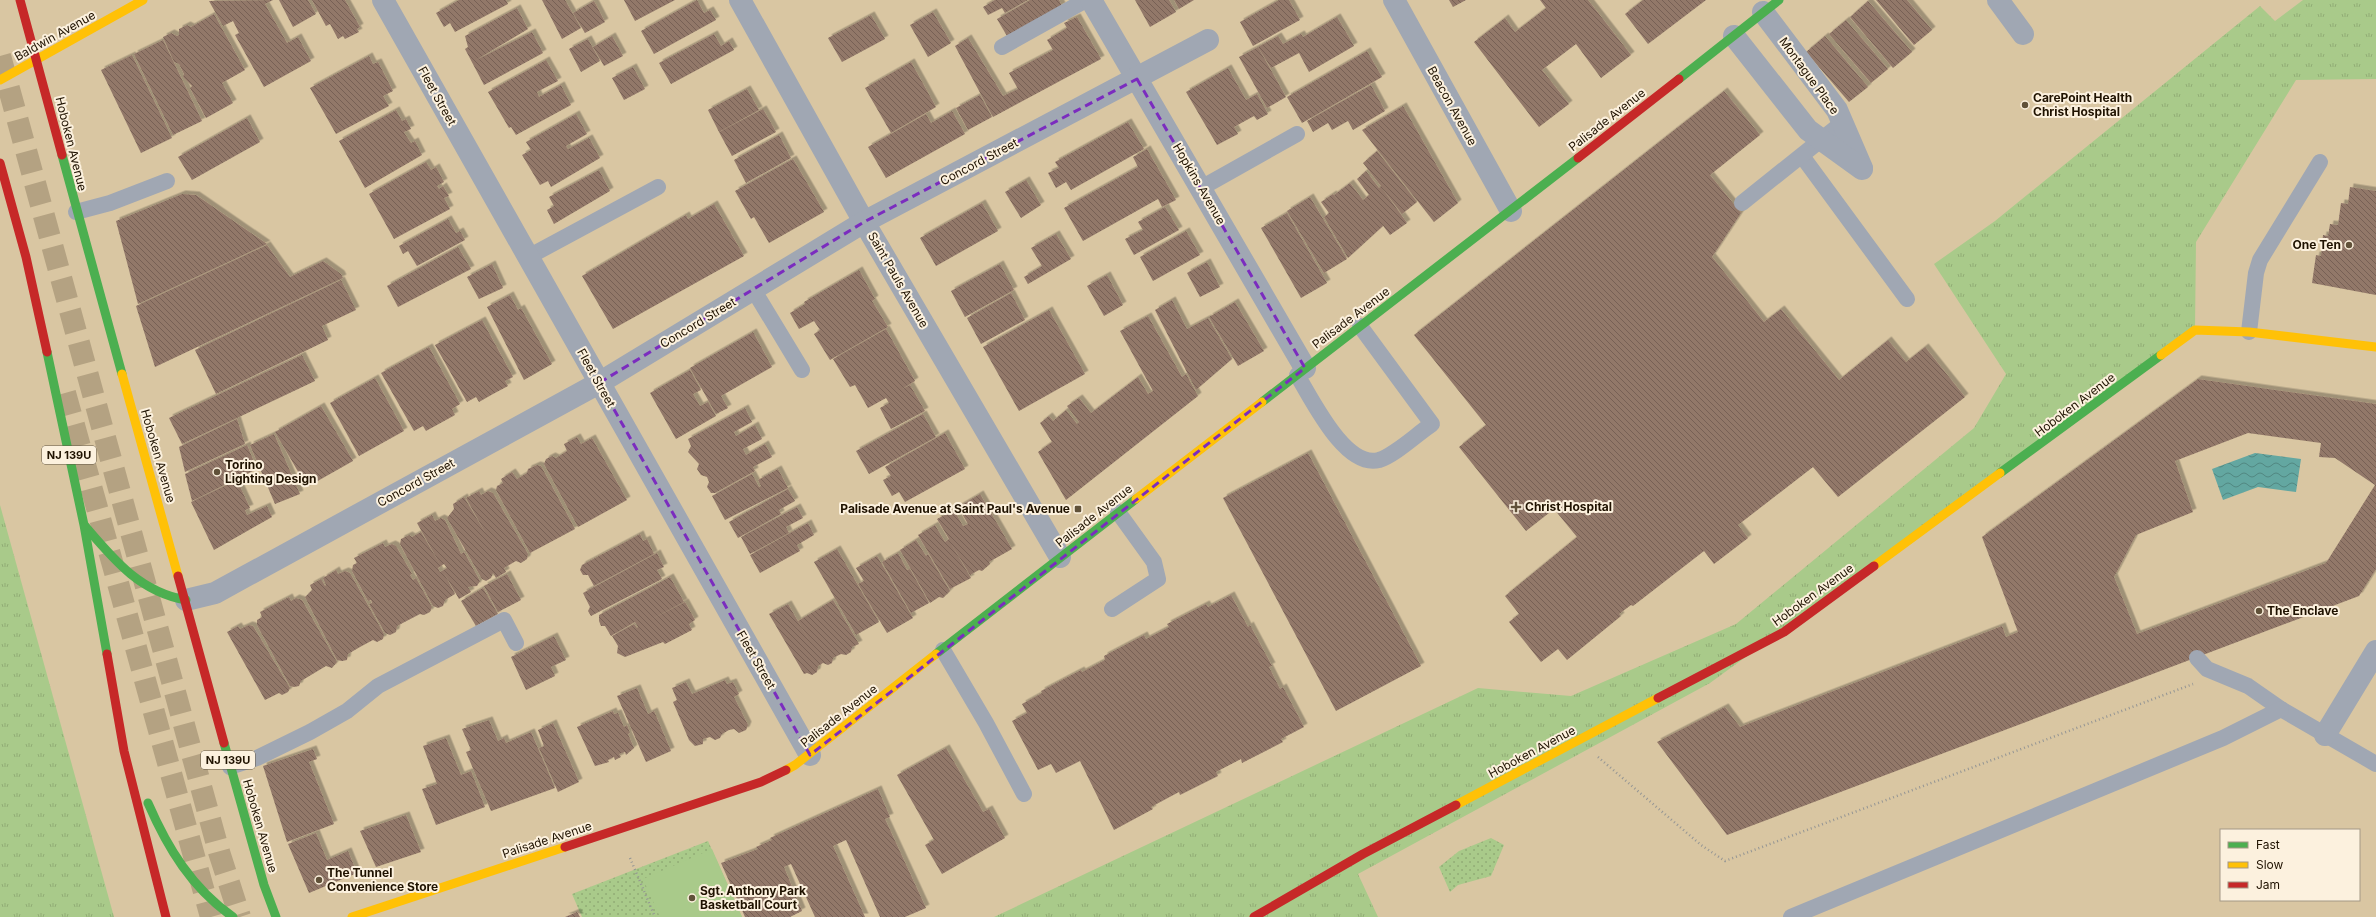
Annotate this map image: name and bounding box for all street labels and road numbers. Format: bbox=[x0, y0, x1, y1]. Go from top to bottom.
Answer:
street label: Baldwin Avenue bbox=[12, 7, 98, 64]
street label: Montague Place bbox=[1776, 34, 1842, 117]
street label: Beacon Avenue bbox=[1424, 63, 1480, 148]
street label: Fleet Street bbox=[415, 64, 460, 128]
street label: Palisade Avenue bbox=[1565, 85, 1648, 154]
street label: Hoboken Avenue bbox=[53, 95, 90, 193]
street label: Concord Street bbox=[937, 135, 1020, 188]
street label: Hopkins Avenue bbox=[1170, 140, 1229, 227]
street label: Saint Pauls Avenue bbox=[865, 229, 932, 330]
street label: Palisade Avenue bbox=[1309, 284, 1392, 352]
street label: Concord Street bbox=[657, 294, 739, 351]
street label: Fleet Street bbox=[574, 346, 619, 410]
street label: Hoboken Avenue bbox=[2032, 370, 2118, 440]
street label: Hoboken Avenue bbox=[138, 407, 179, 504]
road number: NJ 139U bbox=[42, 446, 96, 464]
street label: Concord Street bbox=[375, 455, 457, 510]
street label: Palisade Avenue bbox=[1052, 481, 1135, 550]
street label: Hoboken Avenue bbox=[1769, 560, 1856, 629]
street label: Fleet Street bbox=[734, 628, 779, 692]
street label: Palisade Avenue bbox=[797, 681, 880, 750]
street label: Hoboken Avenue bbox=[1486, 722, 1578, 781]
road number: NJ 139U bbox=[201, 751, 255, 769]
street label: Hoboken Avenue bbox=[240, 777, 281, 874]
street label: Palisade Avenue bbox=[500, 818, 593, 861]

